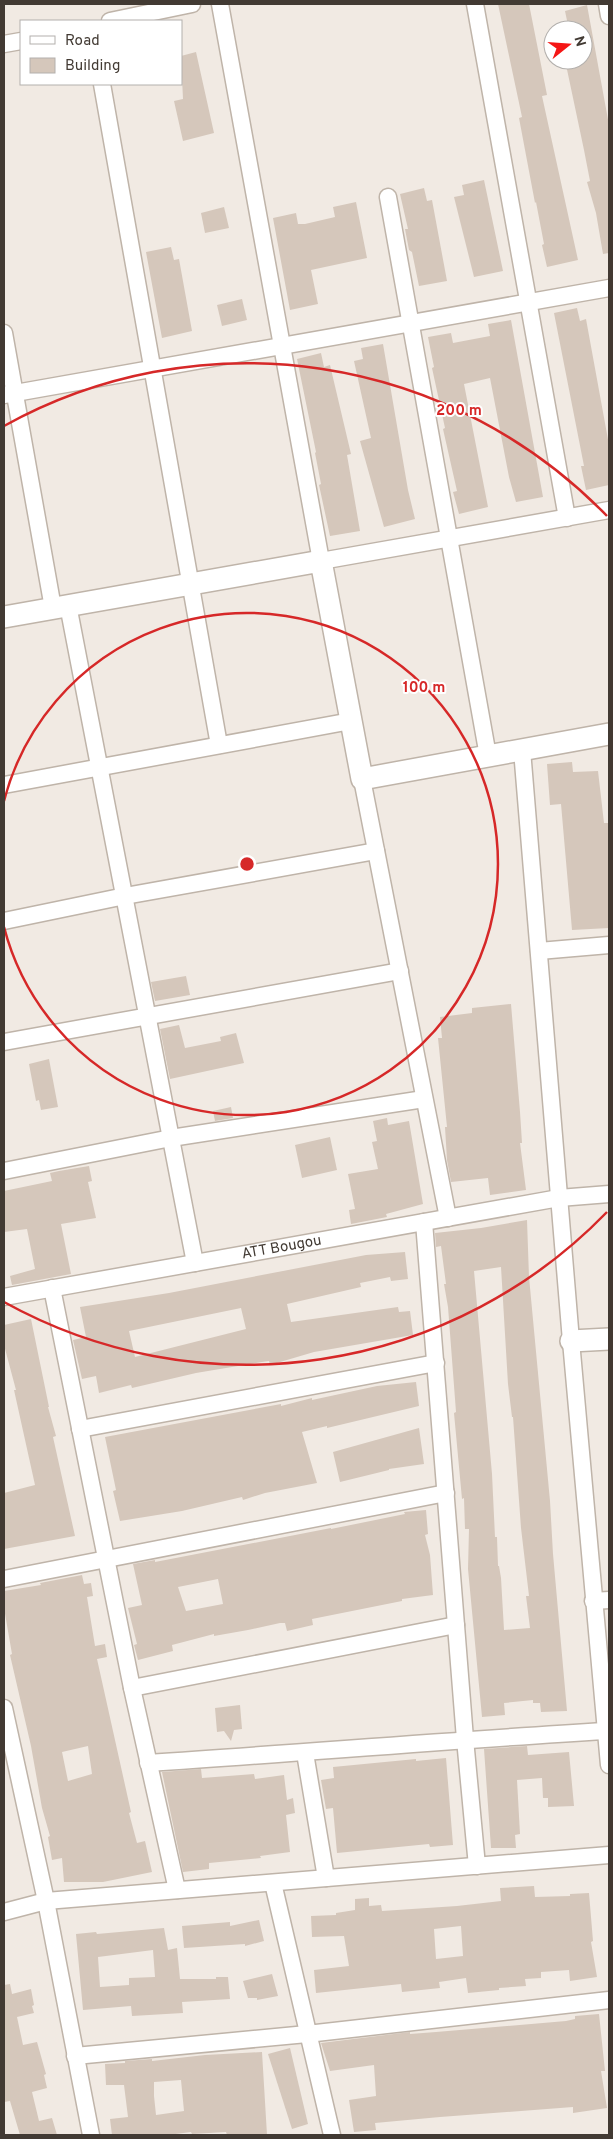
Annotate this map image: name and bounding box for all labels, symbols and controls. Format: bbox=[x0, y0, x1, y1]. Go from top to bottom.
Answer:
legend bbox=[20, 20, 182, 85]
north arrow bbox=[543, 20, 593, 70]
text: Road bbox=[65, 32, 100, 51]
text: N bbox=[569, 34, 589, 49]
text: Building bbox=[65, 57, 120, 76]
text: 200 m bbox=[436, 402, 482, 421]
text: 100 m bbox=[403, 679, 445, 698]
centre of rings bbox=[238, 855, 256, 873]
street label: ATT Bougou bbox=[240, 1231, 323, 1264]

